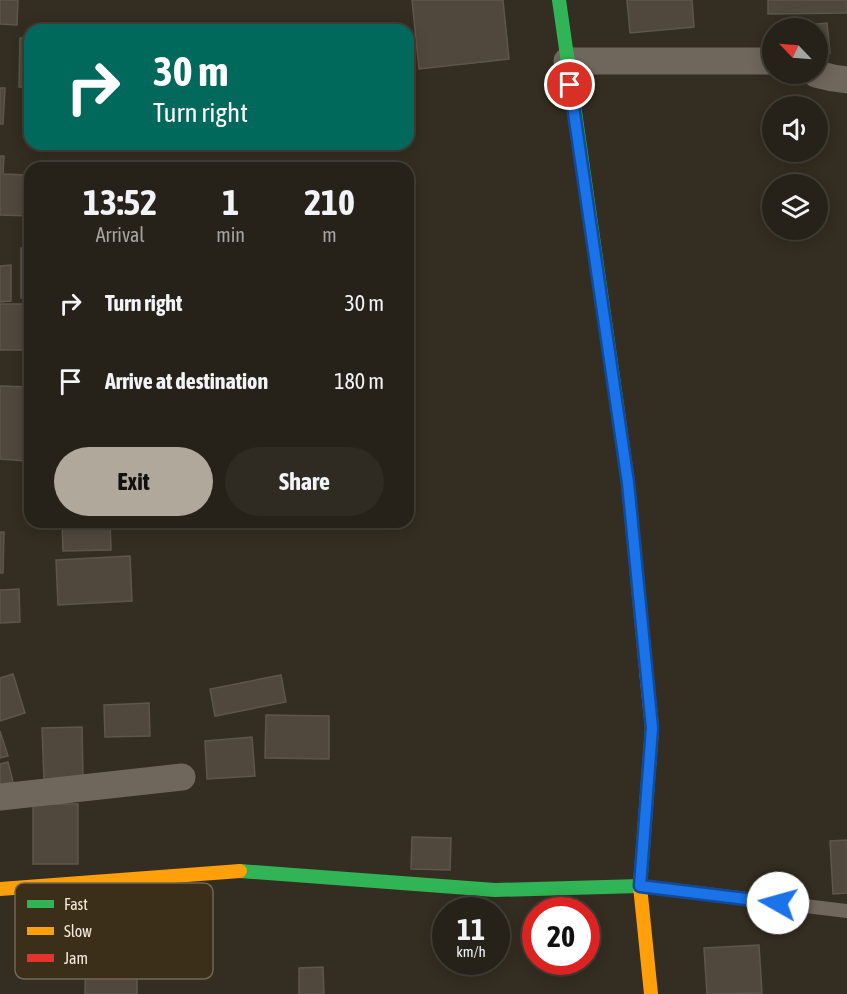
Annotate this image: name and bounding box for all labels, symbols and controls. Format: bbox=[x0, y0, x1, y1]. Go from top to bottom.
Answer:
north arrow bbox=[762, 18, 828, 84]
map controls bbox=[762, 18, 828, 240]
text: 30 m bbox=[153, 47, 228, 95]
icon: right bbox=[54, 48, 132, 126]
pin bbox=[544, 59, 595, 110]
icon: arrive bbox=[553, 68, 586, 101]
button: sound bbox=[762, 96, 828, 162]
text: Turn right bbox=[153, 97, 248, 128]
button: layers bbox=[762, 174, 828, 240]
text: 13:52 bbox=[83, 181, 157, 223]
text: 1 bbox=[222, 181, 239, 223]
text: 210 bbox=[304, 181, 355, 223]
text: Arrival bbox=[96, 223, 145, 246]
text: min bbox=[216, 223, 245, 246]
text: m bbox=[322, 223, 337, 246]
icon: right bbox=[54, 287, 87, 320]
text: Turn right bbox=[105, 290, 182, 316]
text: 30 m bbox=[344, 290, 384, 316]
icon: arrive bbox=[54, 365, 87, 398]
text: Arrive at destination bbox=[105, 368, 268, 394]
text: 180 m bbox=[334, 368, 384, 394]
button: Exit bbox=[54, 447, 213, 516]
button: Share bbox=[225, 447, 384, 516]
position arrow bbox=[746, 871, 810, 935]
legend bbox=[15, 883, 213, 979]
text: Fast bbox=[64, 895, 88, 913]
speed limit sign: 20 bbox=[522, 897, 600, 975]
text: 11 bbox=[457, 912, 485, 946]
text: Slow bbox=[64, 922, 92, 940]
text: km/h bbox=[456, 943, 486, 960]
text: Jam bbox=[64, 949, 88, 967]

